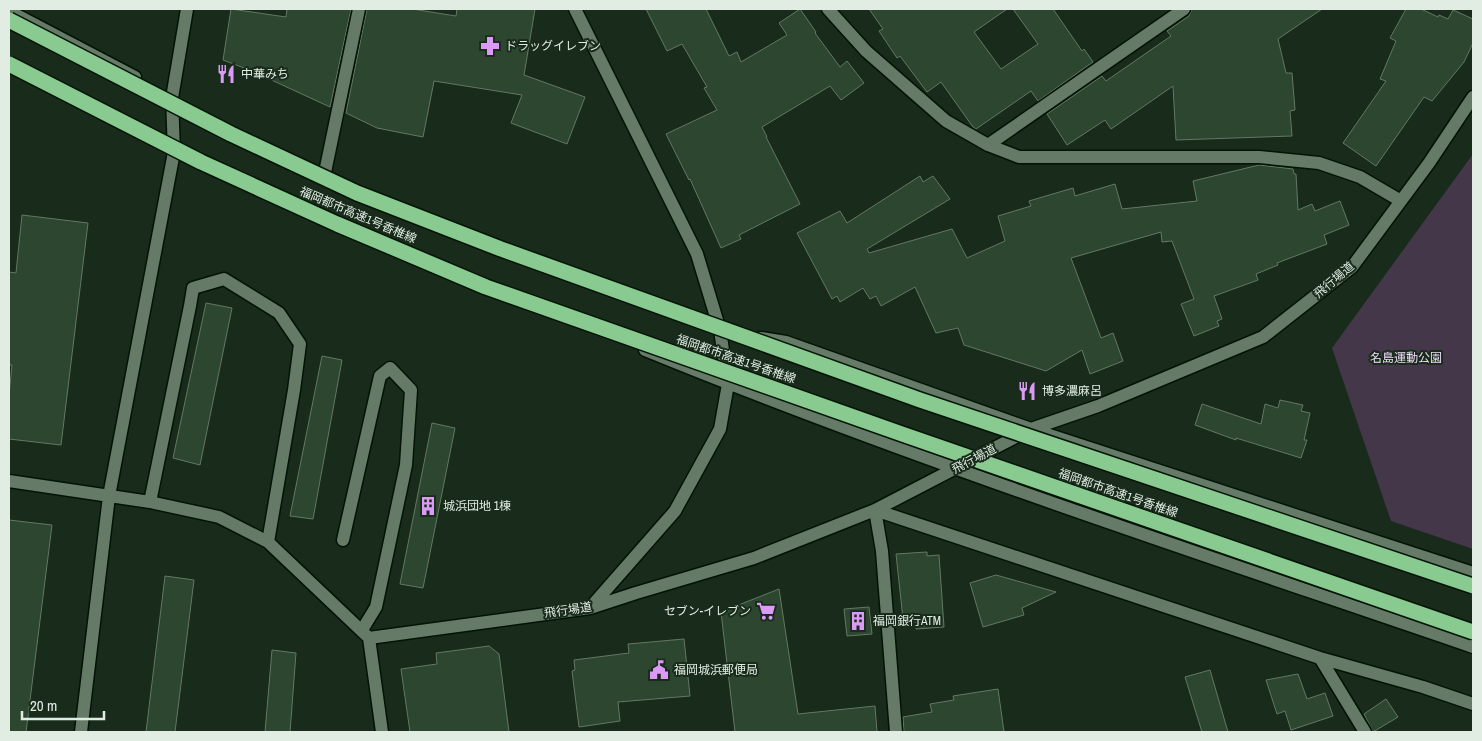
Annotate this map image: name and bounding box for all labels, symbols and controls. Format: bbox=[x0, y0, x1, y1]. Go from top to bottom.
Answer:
pharmacy icon: ドラッグイレブン bbox=[479, 35, 501, 57]
place label: ドラッグイレブン bbox=[505, 38, 601, 54]
restaurant icon: 中華みち bbox=[215, 63, 237, 85]
place label: 中華みち bbox=[241, 66, 289, 82]
street label: 福岡都市高速1号香椎線 bbox=[297, 183, 419, 247]
street label: 飛行場道 bbox=[1310, 258, 1358, 302]
street label: 福岡都市高速1号香椎線 bbox=[674, 331, 798, 387]
park label: 名島運動公園 bbox=[1370, 350, 1442, 366]
restaurant icon: 博多濃麻呂 bbox=[1016, 380, 1038, 402]
place label: 博多濃麻呂 bbox=[1042, 383, 1102, 399]
street label: 飛行場道 bbox=[949, 441, 999, 477]
street label: 福岡都市高速1号香椎線 bbox=[1056, 465, 1180, 521]
building icon: 城浜団地 1棟 bbox=[417, 495, 439, 517]
place label: 城浜団地 1棟 bbox=[443, 498, 511, 514]
street label: 飛行場道 bbox=[543, 599, 593, 621]
supermarket icon: セブン-イレブン bbox=[755, 600, 777, 622]
place label: セブン-イレブン bbox=[664, 603, 751, 619]
building icon: 福岡銀行ATM bbox=[847, 610, 869, 632]
place label: 福岡銀行ATM bbox=[873, 613, 941, 629]
public building icon: 福岡城浜郵便局 bbox=[648, 659, 670, 681]
place label: 福岡城浜郵便局 bbox=[674, 662, 758, 678]
scale bar bbox=[22, 688, 105, 720]
text: 20 m bbox=[30, 695, 57, 716]

